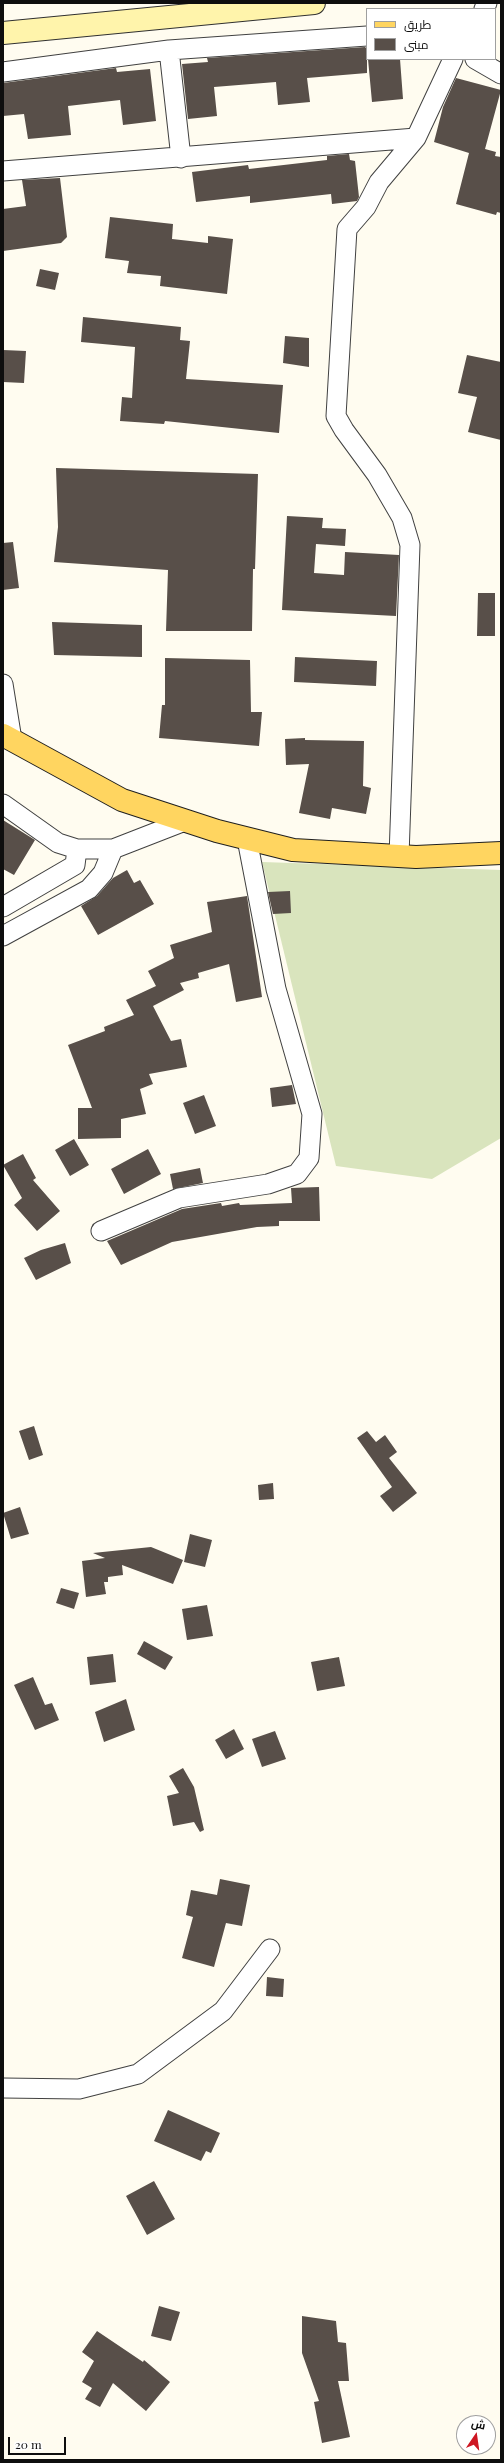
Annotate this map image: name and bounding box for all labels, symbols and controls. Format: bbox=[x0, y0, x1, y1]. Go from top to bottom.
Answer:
legend bbox=[366, 8, 496, 60]
text: طريق bbox=[404, 16, 431, 32]
text: مبنى bbox=[404, 36, 429, 52]
north arrow bbox=[456, 2415, 496, 2455]
text: ش bbox=[470, 2415, 487, 2433]
scale bar bbox=[10, 2429, 68, 2455]
text: 20 m bbox=[15, 2436, 42, 2452]

